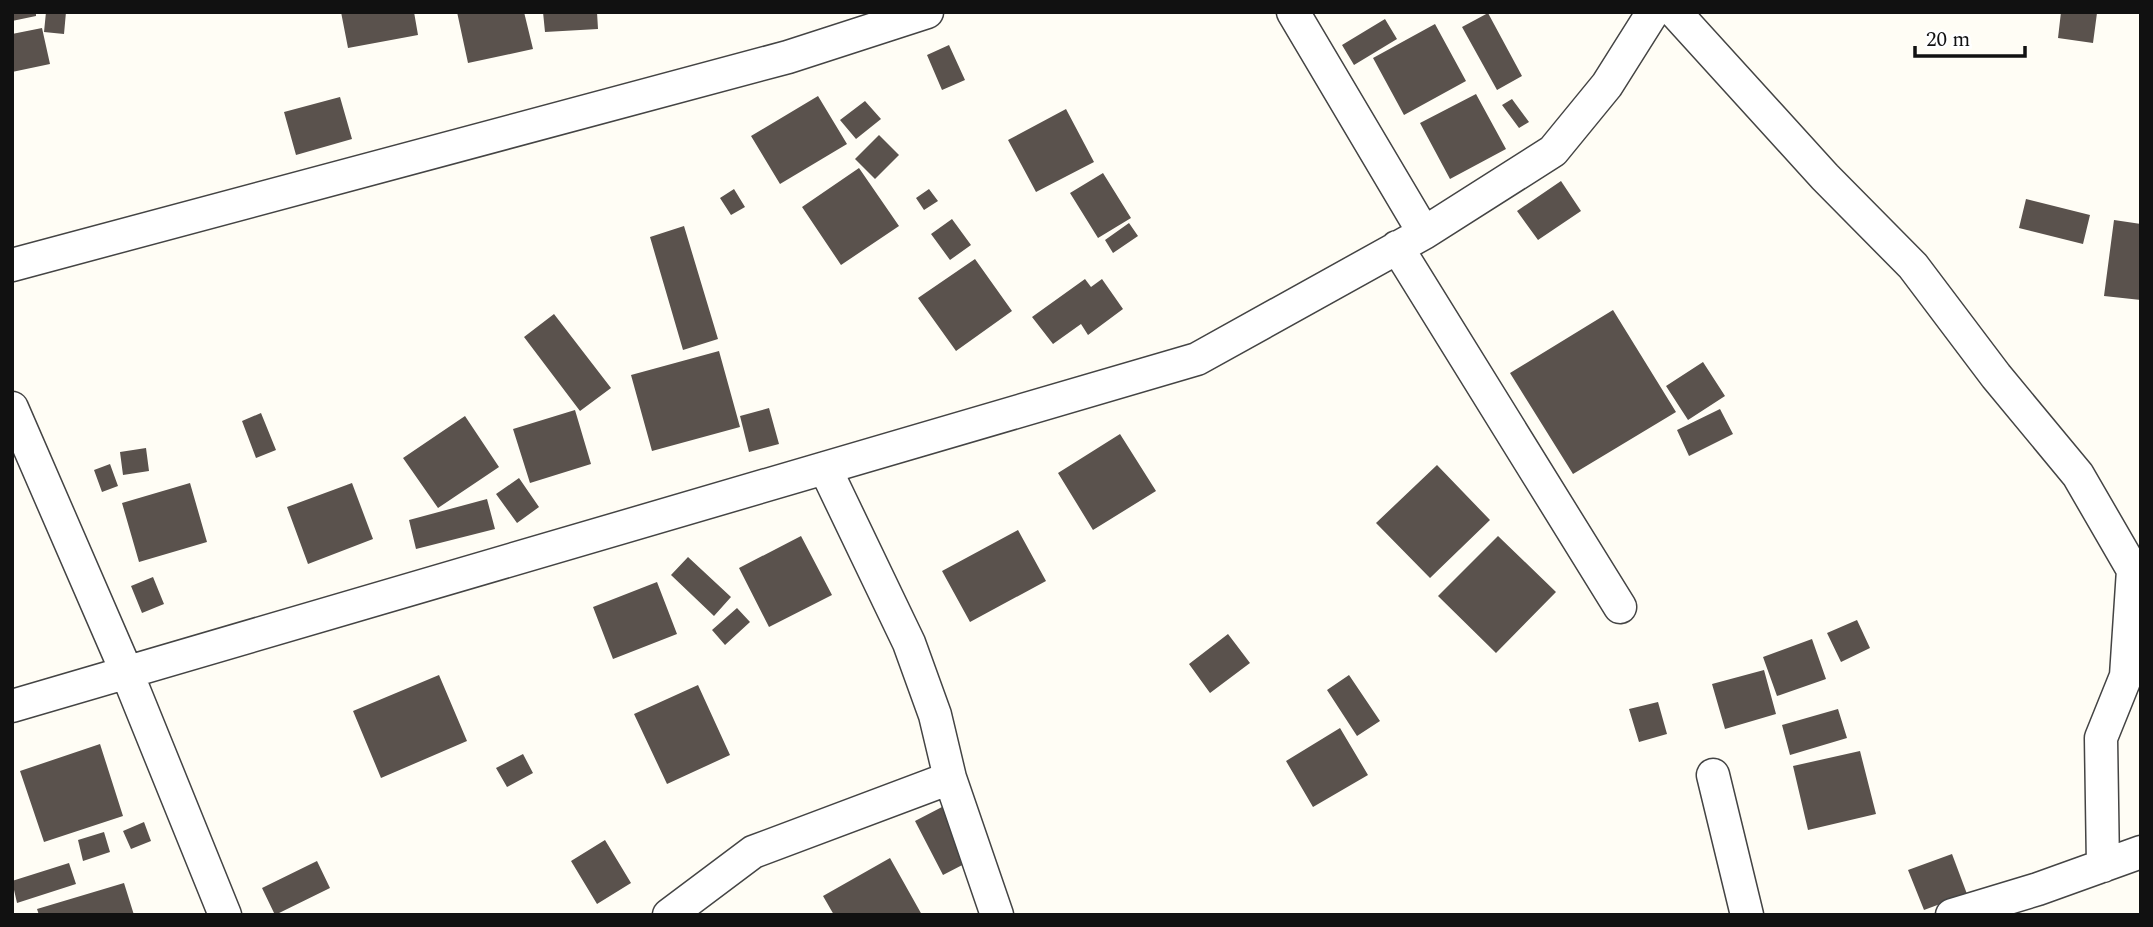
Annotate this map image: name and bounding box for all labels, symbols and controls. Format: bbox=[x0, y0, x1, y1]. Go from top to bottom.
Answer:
scale bar bbox=[1915, 14, 2025, 58]
text: 20 m bbox=[1926, 24, 1970, 56]

